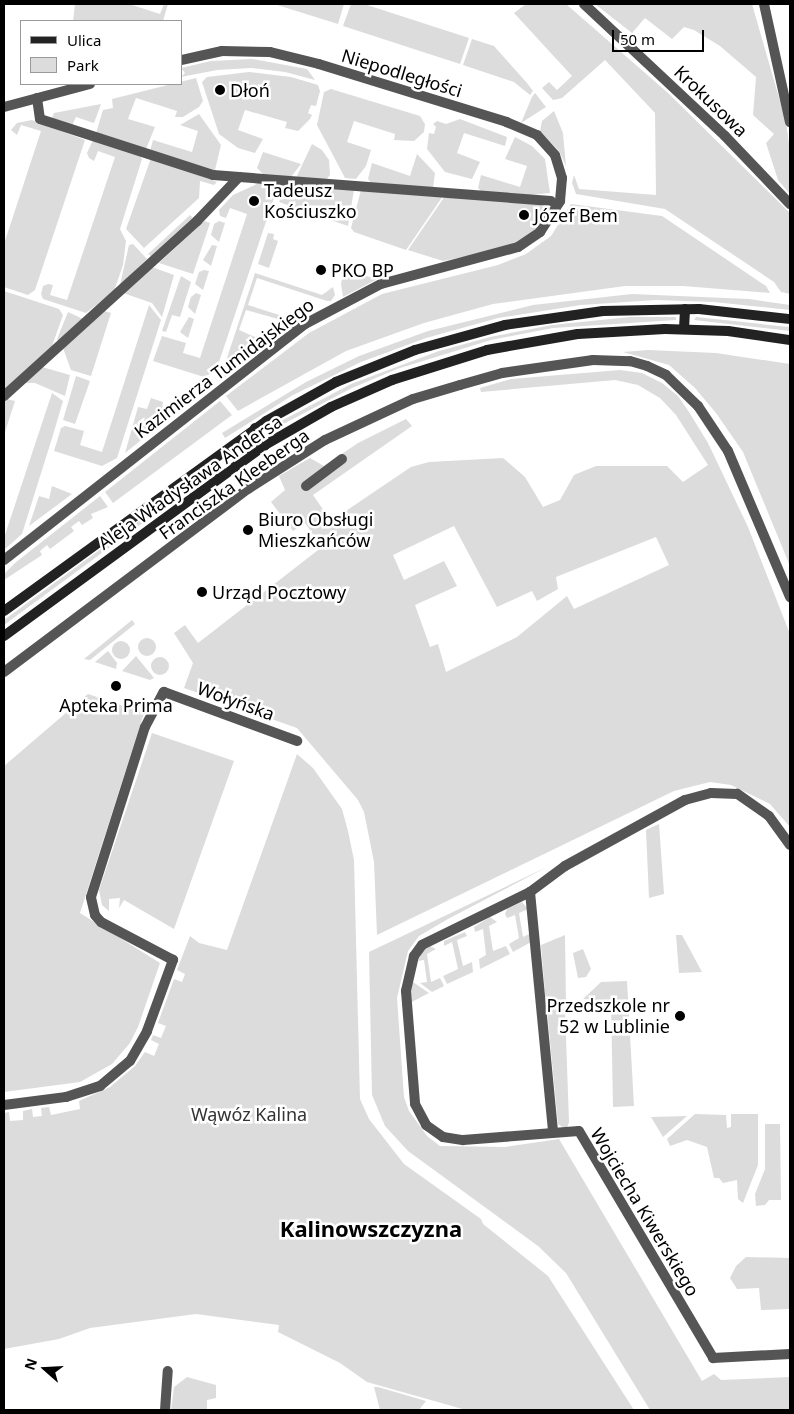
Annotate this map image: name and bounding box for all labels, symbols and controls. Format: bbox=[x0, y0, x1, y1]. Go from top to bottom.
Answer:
legend bbox=[20, 20, 182, 85]
scale bar bbox=[614, 20, 706, 52]
text: 50 m bbox=[620, 29, 655, 49]
text: Ulica bbox=[67, 30, 101, 50]
street label: Niepodległości bbox=[339, 44, 465, 102]
text: Park bbox=[67, 55, 99, 75]
street label: Krokusowa bbox=[670, 61, 752, 141]
place label: Dłoń bbox=[230, 79, 270, 101]
marker: Dłoń bbox=[214, 84, 226, 96]
place label: Tadeusz Kościuszko bbox=[264, 180, 357, 222]
marker: Tadeusz Kościuszko bbox=[248, 195, 260, 207]
place label: Józef Bem bbox=[534, 204, 618, 226]
marker: Józef Bem bbox=[518, 209, 530, 221]
place label: PKO BP bbox=[331, 259, 394, 281]
marker: PKO BP bbox=[315, 264, 327, 276]
street label: Kazimierza Tumidajskiego bbox=[130, 293, 318, 443]
street label: Aleja Władysława Andersa bbox=[94, 410, 286, 554]
street label: Franciszka Kleeberga bbox=[155, 424, 313, 544]
place label: Biuro Obsługi Mieszkańców bbox=[258, 509, 373, 552]
marker: Biuro Obsługi Mieszkańców bbox=[242, 524, 254, 536]
place label: Urząd Pocztowy bbox=[212, 581, 346, 603]
marker: Urząd Pocztowy bbox=[196, 586, 208, 598]
street label: Wołyńska bbox=[194, 677, 278, 725]
marker: Apteka Prima bbox=[110, 680, 122, 692]
place label: Apteka Prima bbox=[59, 694, 173, 716]
place label: Przedszkole nr 52 w Lublinie bbox=[546, 995, 670, 1038]
marker: Przedszkole nr 52 w Lublinie bbox=[674, 1010, 686, 1022]
park label: Wąwóz Kalina bbox=[191, 1103, 307, 1125]
street label: Wojciecha Kiwerskiego bbox=[586, 1124, 704, 1300]
district label: Kalinowszczyzna bbox=[280, 1216, 462, 1242]
north arrow bbox=[20, 1344, 70, 1394]
text: N bbox=[20, 1355, 41, 1372]

